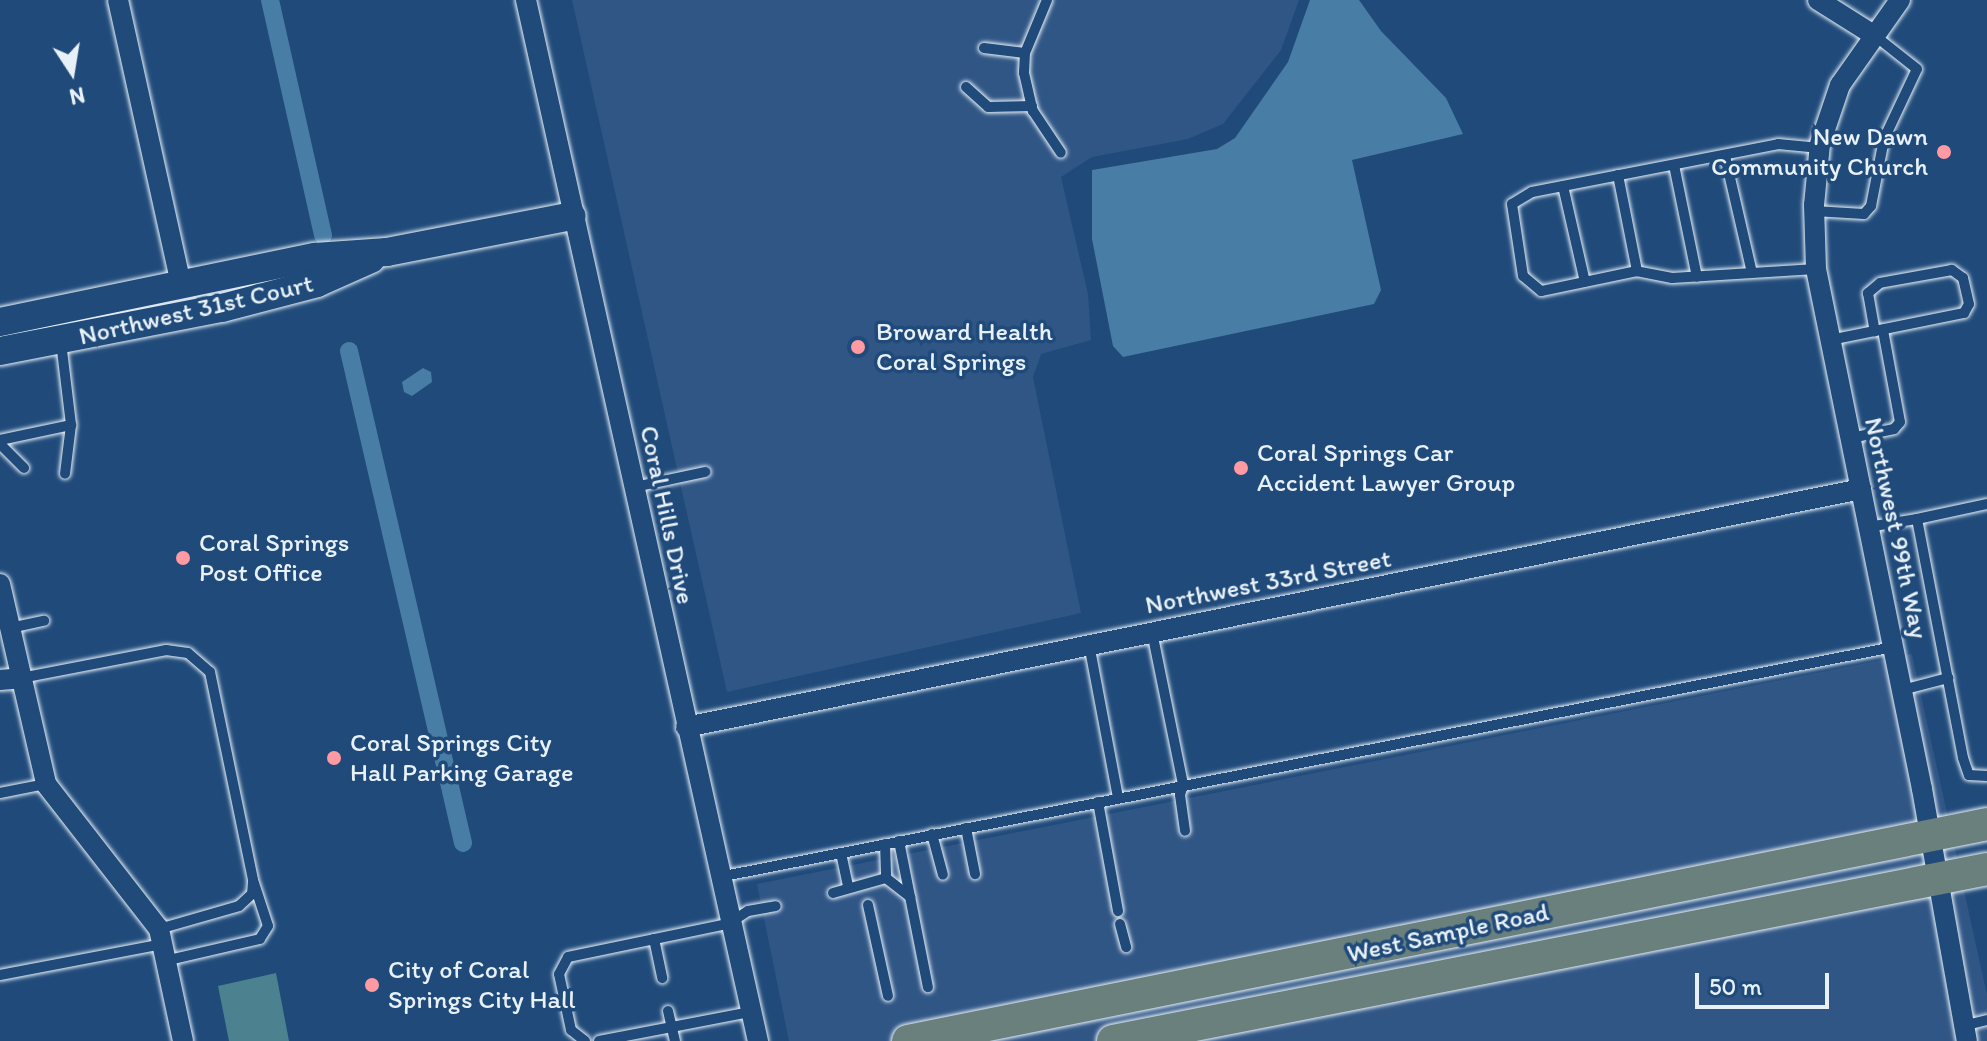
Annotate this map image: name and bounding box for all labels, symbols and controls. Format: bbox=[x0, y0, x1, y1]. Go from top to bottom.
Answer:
north arrow bbox=[32, 32, 112, 112]
text: N bbox=[67, 81, 87, 111]
place label: New Dawn Community Church bbox=[1711, 121, 1928, 182]
marker: New Dawn Community Church bbox=[1935, 143, 1953, 161]
street label: Northwest 31st Court bbox=[76, 268, 316, 352]
place label: Broward Health Coral Springs bbox=[876, 316, 1052, 378]
marker: Broward Health Coral Springs bbox=[847, 336, 869, 358]
street label: Northwest 99th Way bbox=[1857, 415, 1935, 641]
street label: Coral Hills Drive bbox=[633, 423, 701, 607]
place label: Coral Springs Car Accident Lawyer Group bbox=[1257, 437, 1515, 498]
marker: Coral Springs Car Accident Lawyer Group bbox=[1232, 459, 1250, 477]
place label: Coral Springs Post Office bbox=[199, 527, 350, 588]
street label: Northwest 33rd Street bbox=[1143, 543, 1393, 621]
marker: Coral Springs Post Office bbox=[174, 549, 192, 567]
place label: Coral Springs City Hall Parking Garage bbox=[350, 727, 574, 788]
marker: Coral Springs City Hall Parking Garage bbox=[325, 749, 343, 767]
street label: West Sample Road bbox=[1344, 896, 1552, 970]
place label: City of Coral Springs City Hall bbox=[388, 954, 576, 1016]
scale bar bbox=[1699, 957, 1833, 1007]
text: 50 m bbox=[1709, 972, 1762, 1001]
marker: City of Coral Springs City Hall bbox=[363, 976, 381, 994]

